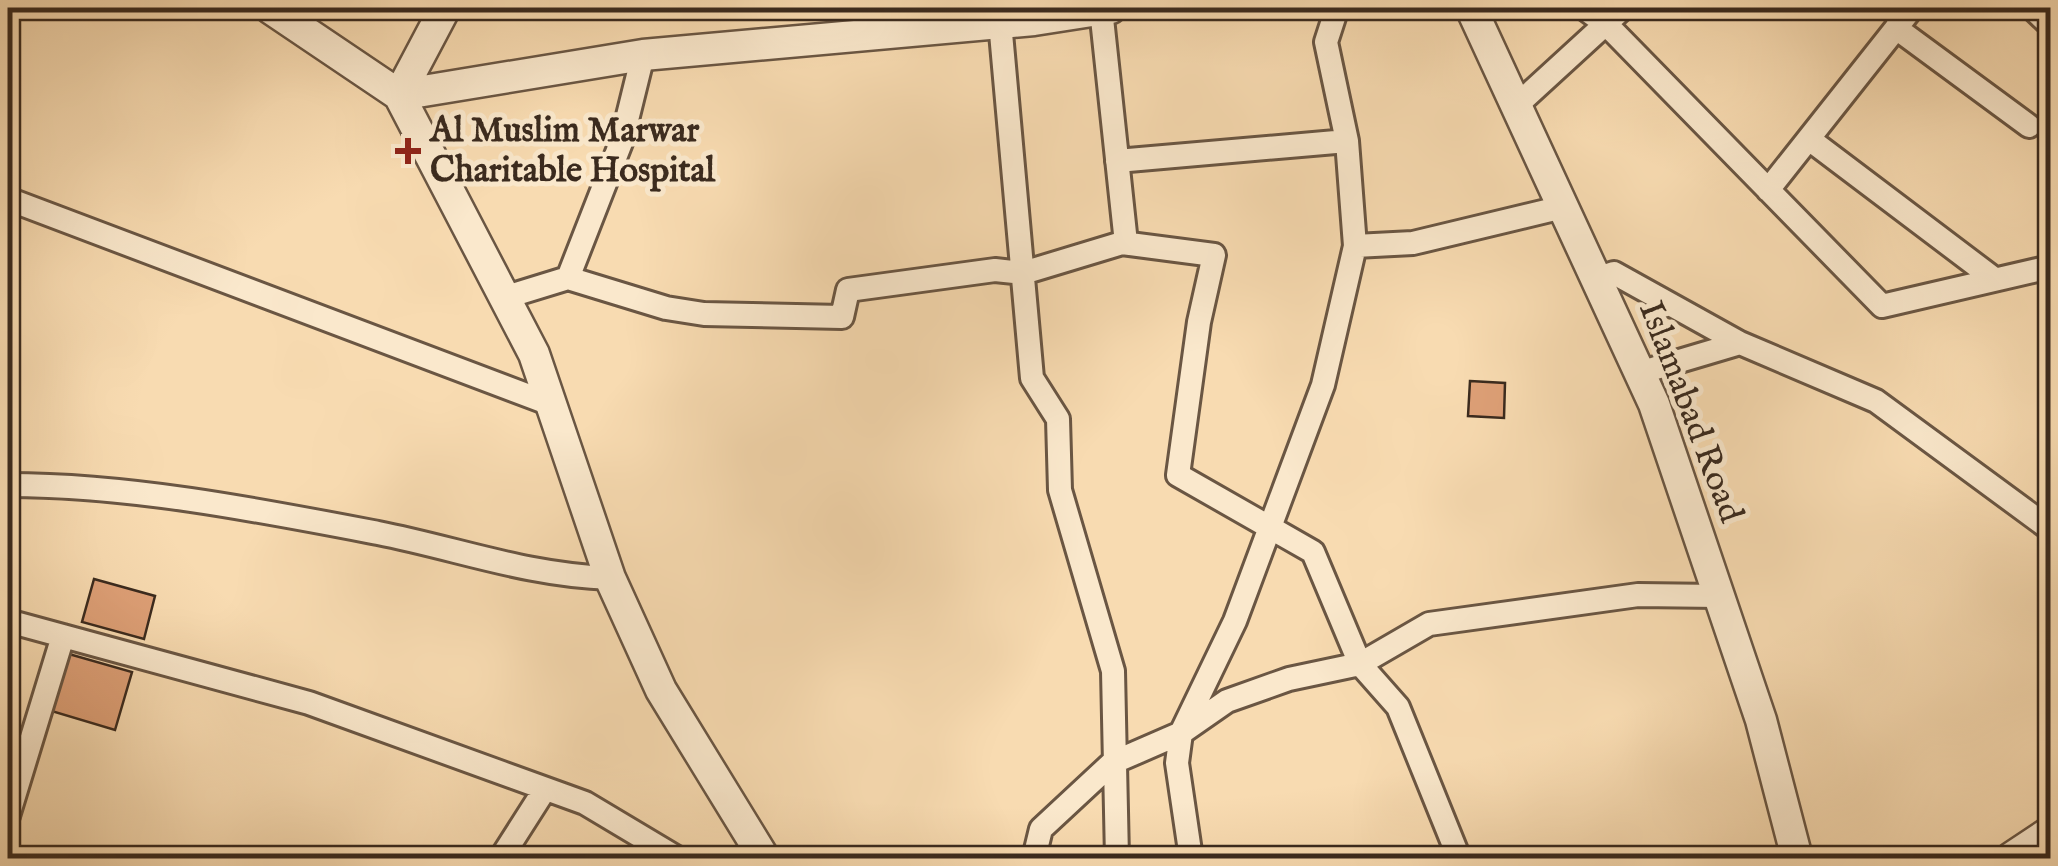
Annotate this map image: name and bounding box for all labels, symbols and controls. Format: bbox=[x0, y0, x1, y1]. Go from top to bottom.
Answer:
place label: Al Muslim Marwar Charitable Hospital bbox=[428, 109, 717, 194]
marker: Al Muslim Marwar Charitable Hospital bbox=[395, 138, 421, 164]
street label: Islamabad Road bbox=[1627, 295, 1753, 529]

